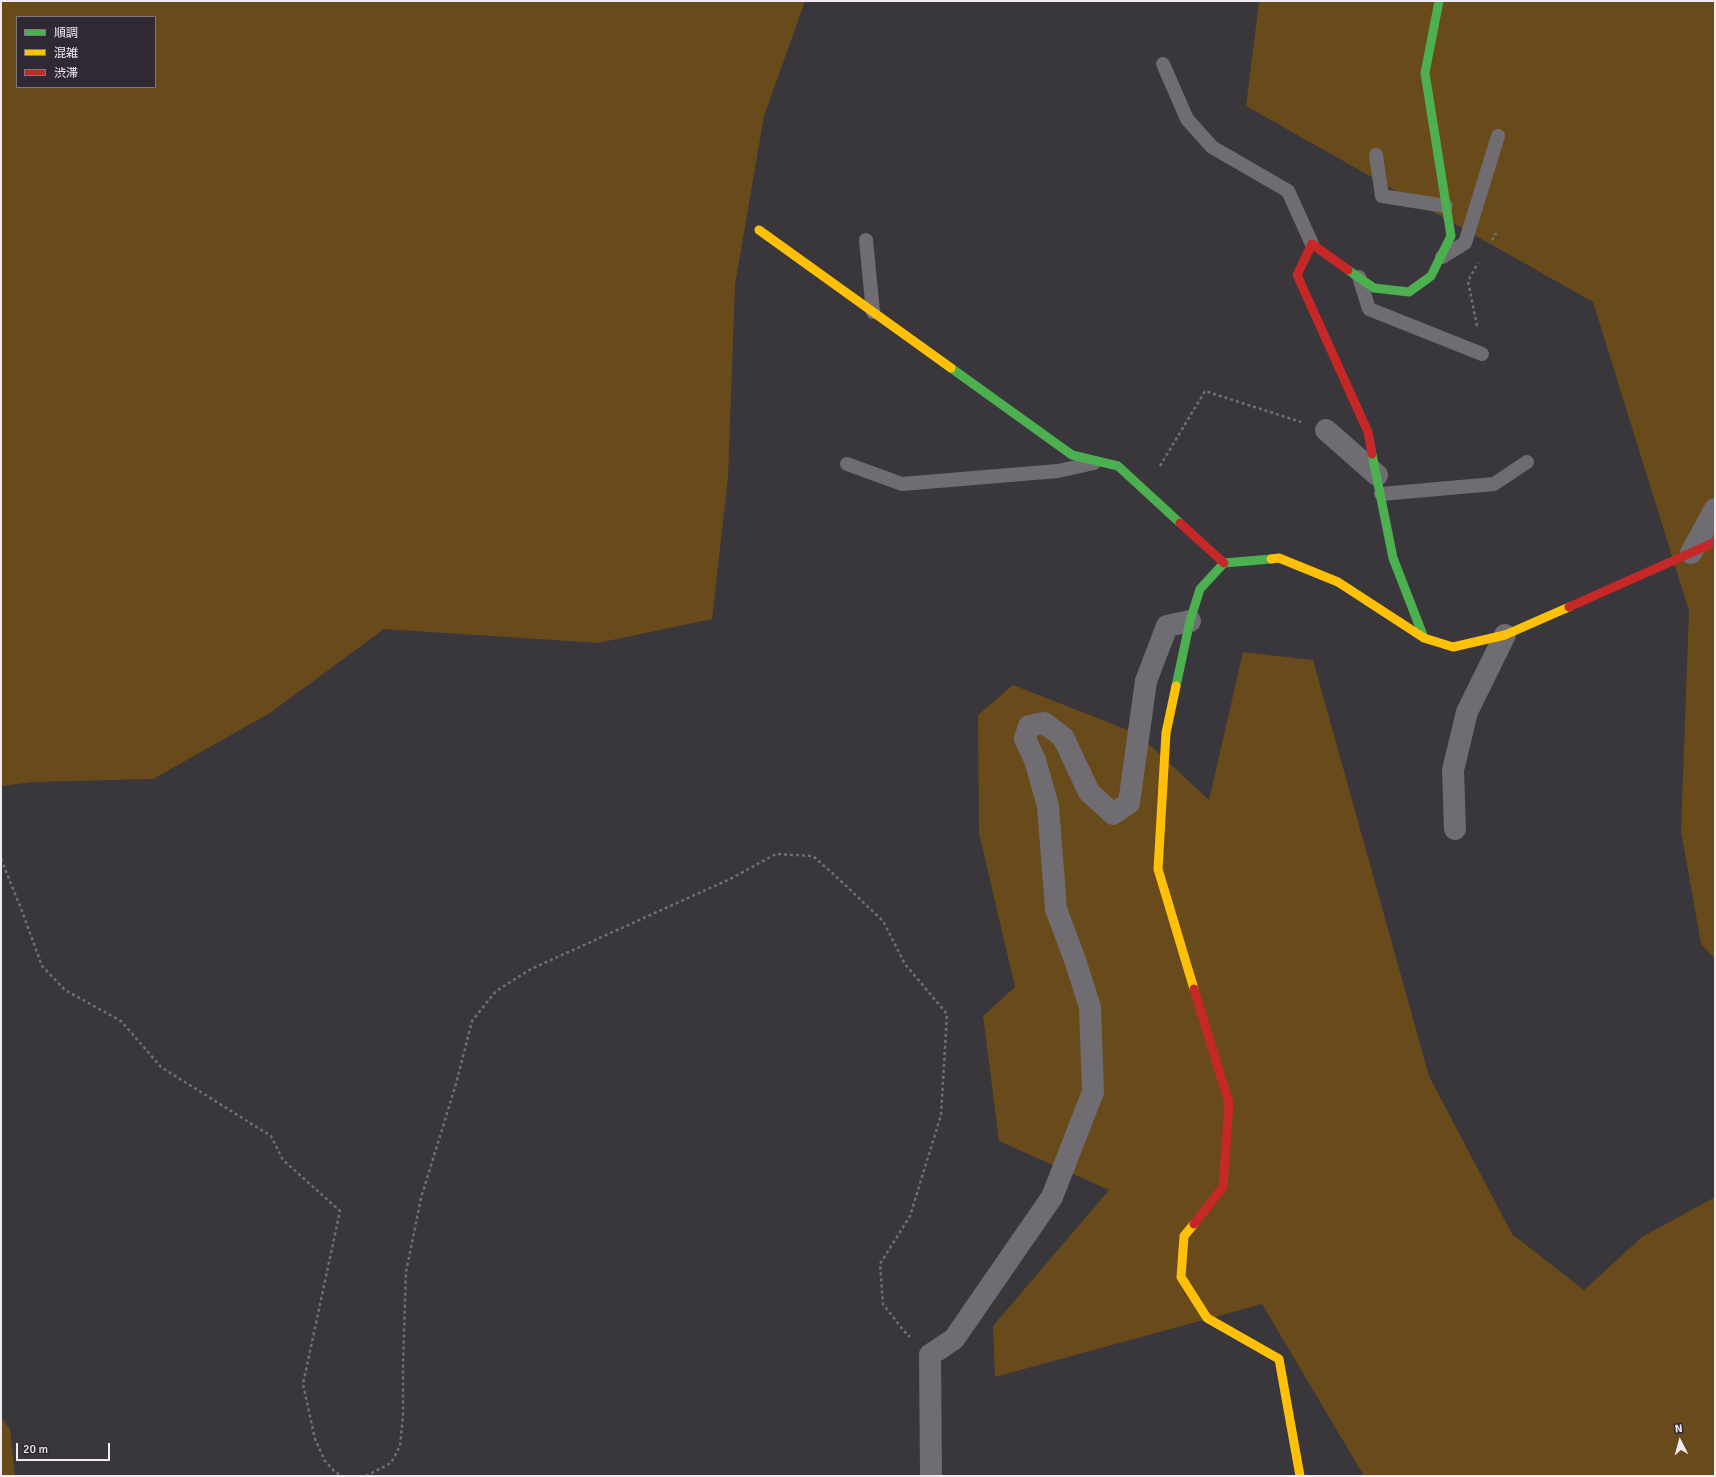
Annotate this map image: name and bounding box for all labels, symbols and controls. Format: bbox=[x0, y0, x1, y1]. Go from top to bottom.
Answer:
legend bbox=[16, 16, 156, 88]
text: 順調 bbox=[54, 26, 78, 41]
text: 混雑 bbox=[54, 46, 78, 61]
text: 渋滞 bbox=[54, 66, 78, 81]
north arrow bbox=[1660, 1421, 1700, 1461]
text: N bbox=[1674, 1422, 1683, 1435]
scale bar bbox=[18, 1435, 112, 1461]
text: 20 m bbox=[23, 1442, 48, 1457]

